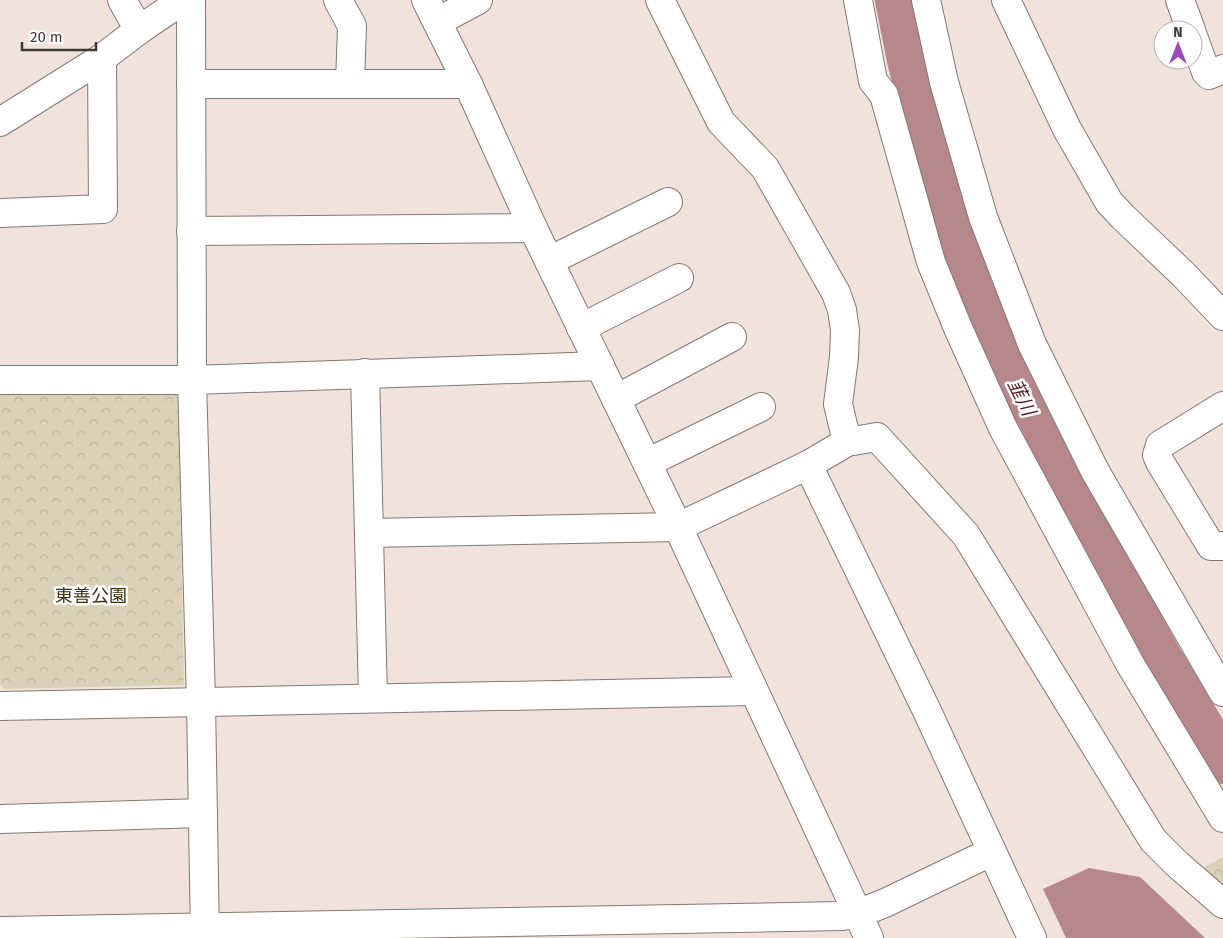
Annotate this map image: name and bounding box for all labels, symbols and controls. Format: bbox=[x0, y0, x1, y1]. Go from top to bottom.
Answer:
scale bar bbox=[22, 20, 96, 52]
north arrow bbox=[1153, 20, 1203, 70]
text: N bbox=[1173, 24, 1183, 41]
text: 20 m bbox=[30, 28, 63, 46]
water label: 韮川 bbox=[1003, 375, 1041, 421]
park label: 東善公園 bbox=[55, 585, 127, 607]

